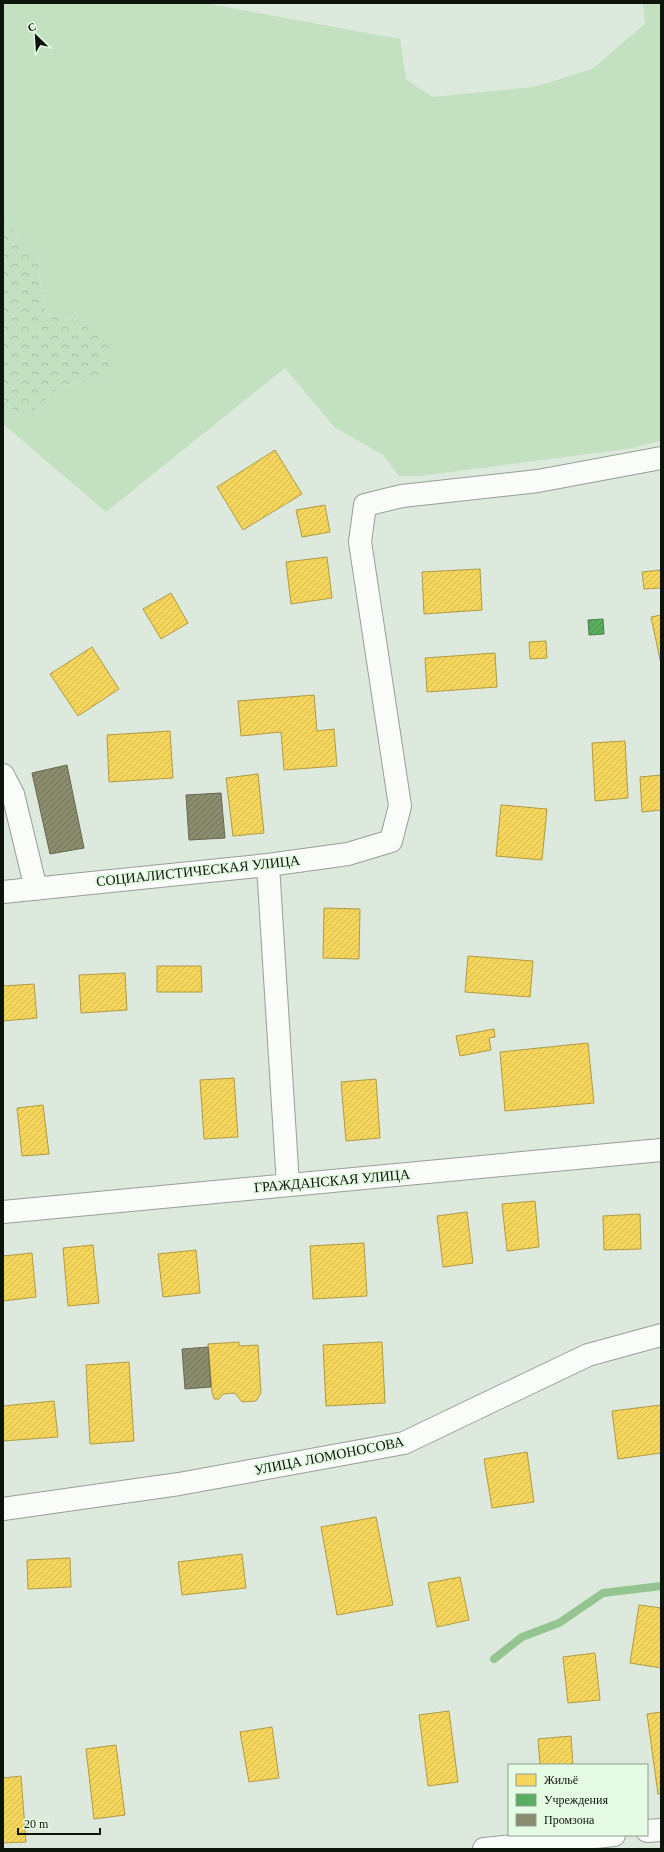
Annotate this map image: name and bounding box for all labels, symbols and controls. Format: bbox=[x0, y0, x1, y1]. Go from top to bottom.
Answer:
north arrow bbox=[16, 16, 56, 56]
text: С bbox=[26, 20, 38, 34]
street label: СОЦИАЛИСТИЧЕСКАЯ УЛИЦА bbox=[95, 853, 302, 889]
street label: ГРАЖДАНСКАЯ УЛИЦА bbox=[253, 1167, 411, 1195]
street label: УЛИЦА ЛОМОНОСОВА bbox=[253, 1434, 406, 1478]
legend bbox=[508, 1764, 648, 1836]
text: Жильё bbox=[544, 1773, 578, 1787]
text: Учреждения bbox=[544, 1793, 608, 1807]
scale bar bbox=[18, 1810, 100, 1836]
text: Промзона bbox=[544, 1813, 595, 1827]
text: 20 m bbox=[24, 1817, 49, 1831]

